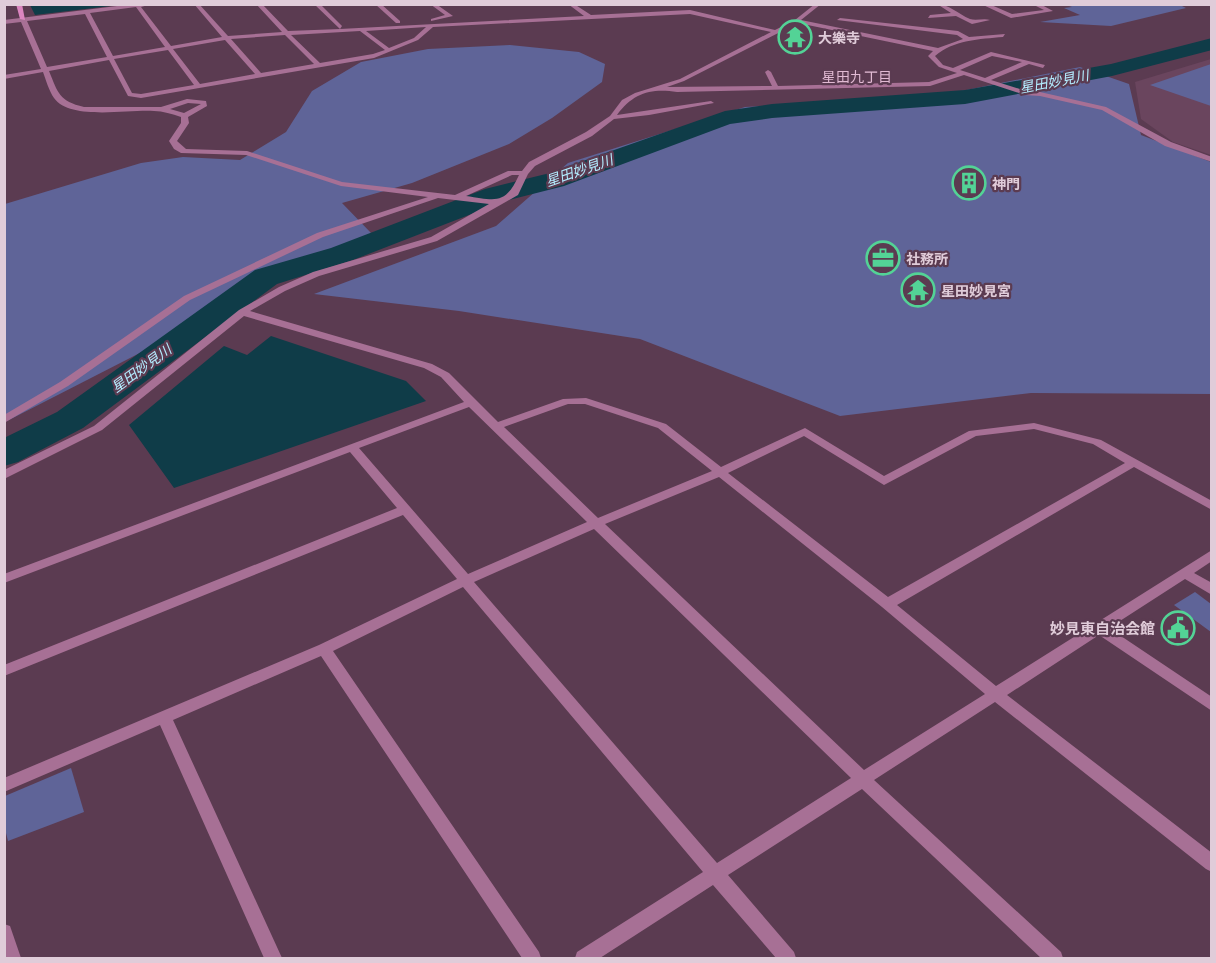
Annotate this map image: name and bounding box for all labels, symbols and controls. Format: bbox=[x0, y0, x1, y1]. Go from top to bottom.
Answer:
temple icon: 大樂寺 bbox=[777, 19, 813, 55]
place label: 大樂寺 bbox=[818, 29, 860, 46]
water label: 星田妙見川 bbox=[1018, 66, 1092, 96]
district label: 星田九丁目 bbox=[822, 68, 892, 85]
water label: 星田妙見川 bbox=[543, 150, 617, 189]
building icon: 神門 bbox=[951, 165, 987, 201]
place label: 神門 bbox=[992, 175, 1020, 192]
office icon: 社務所 bbox=[865, 240, 901, 276]
place label: 社務所 bbox=[906, 250, 948, 267]
temple icon: 星田妙見宮 bbox=[900, 272, 936, 308]
place label: 星田妙見宮 bbox=[941, 282, 1011, 299]
water label: 星田妙見川 bbox=[108, 339, 176, 395]
public building icon: 妙見東自治会館 bbox=[1160, 610, 1196, 646]
place label: 妙見東自治会館 bbox=[1050, 619, 1155, 637]

